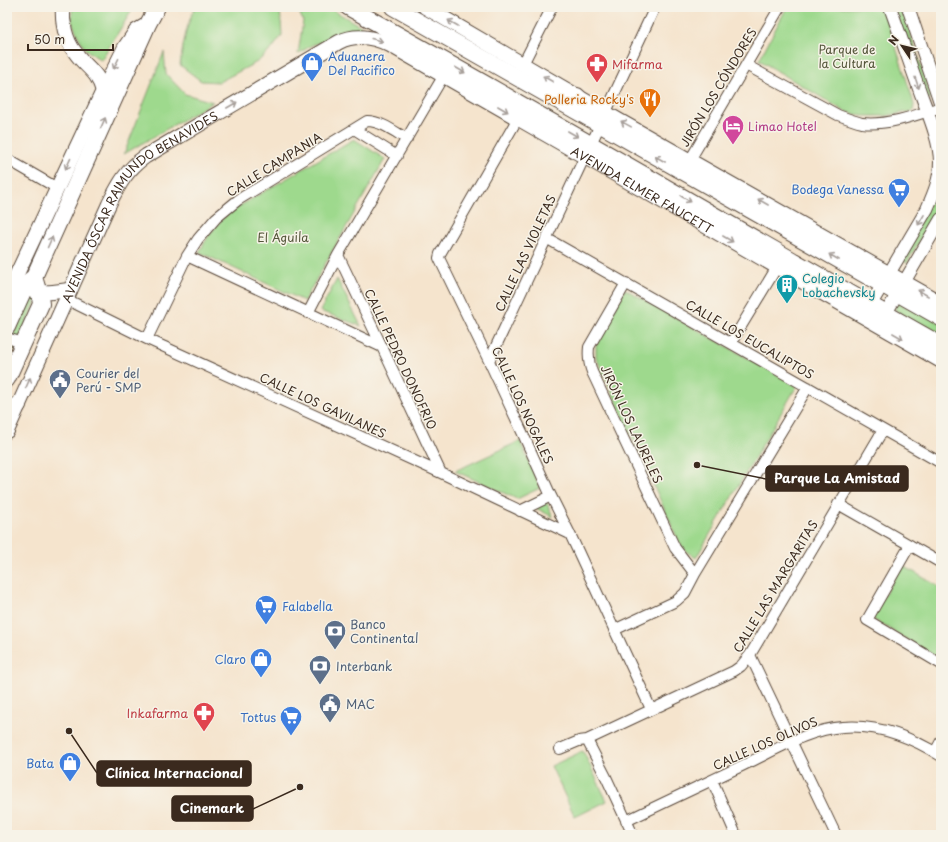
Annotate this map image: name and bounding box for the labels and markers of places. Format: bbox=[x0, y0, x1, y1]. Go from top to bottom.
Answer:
place label: Aduanera Del Pacifico bbox=[328, 47, 395, 79]
shop icon: Aduanera Del Pacifico bbox=[299, 50, 325, 83]
pharmacy icon: Mifarma bbox=[584, 51, 610, 84]
place label: Mifarma bbox=[612, 55, 663, 73]
restaurant icon: Polleria Rocky's bbox=[637, 86, 663, 119]
place label: Polleria Rocky's bbox=[544, 90, 635, 108]
hotel icon: Limao Hotel bbox=[720, 113, 746, 146]
place label: Limao Hotel bbox=[748, 117, 817, 135]
supermarket icon: Bodega Vanessa bbox=[886, 176, 912, 209]
place label: Bodega Vanessa bbox=[791, 180, 885, 198]
place label: Colegio Lobachevsky bbox=[802, 269, 875, 301]
building icon: Colegio Lobachevsky bbox=[774, 272, 800, 305]
place label: Courier del Perú - SMP bbox=[76, 364, 142, 396]
public building icon: Courier del Perú - SMP bbox=[47, 367, 73, 400]
callout: Parque La Amistad bbox=[766, 466, 908, 491]
supermarket icon: Falabella bbox=[253, 593, 279, 626]
place label: Falabella bbox=[282, 597, 333, 615]
place label: Banco Continental bbox=[350, 615, 418, 647]
bank icon: Banco Continental bbox=[322, 618, 348, 651]
shop icon: Claro bbox=[248, 646, 274, 679]
place label: Claro bbox=[214, 650, 246, 668]
bank icon: Interbank bbox=[307, 653, 333, 686]
place label: Interbank bbox=[336, 657, 392, 675]
public building icon: MAC bbox=[317, 691, 343, 724]
place label: MAC bbox=[346, 695, 375, 713]
pharmacy icon: Inkafarma bbox=[191, 700, 217, 733]
place label: Inkafarma bbox=[127, 704, 188, 722]
supermarket icon: Tottus bbox=[278, 704, 304, 737]
place label: Tottus bbox=[240, 708, 276, 726]
shop icon: Bata bbox=[57, 750, 83, 783]
place label: Bata bbox=[26, 754, 54, 772]
callout: Clínica Internacional bbox=[97, 761, 251, 786]
callout: Cinemark bbox=[172, 796, 253, 821]

